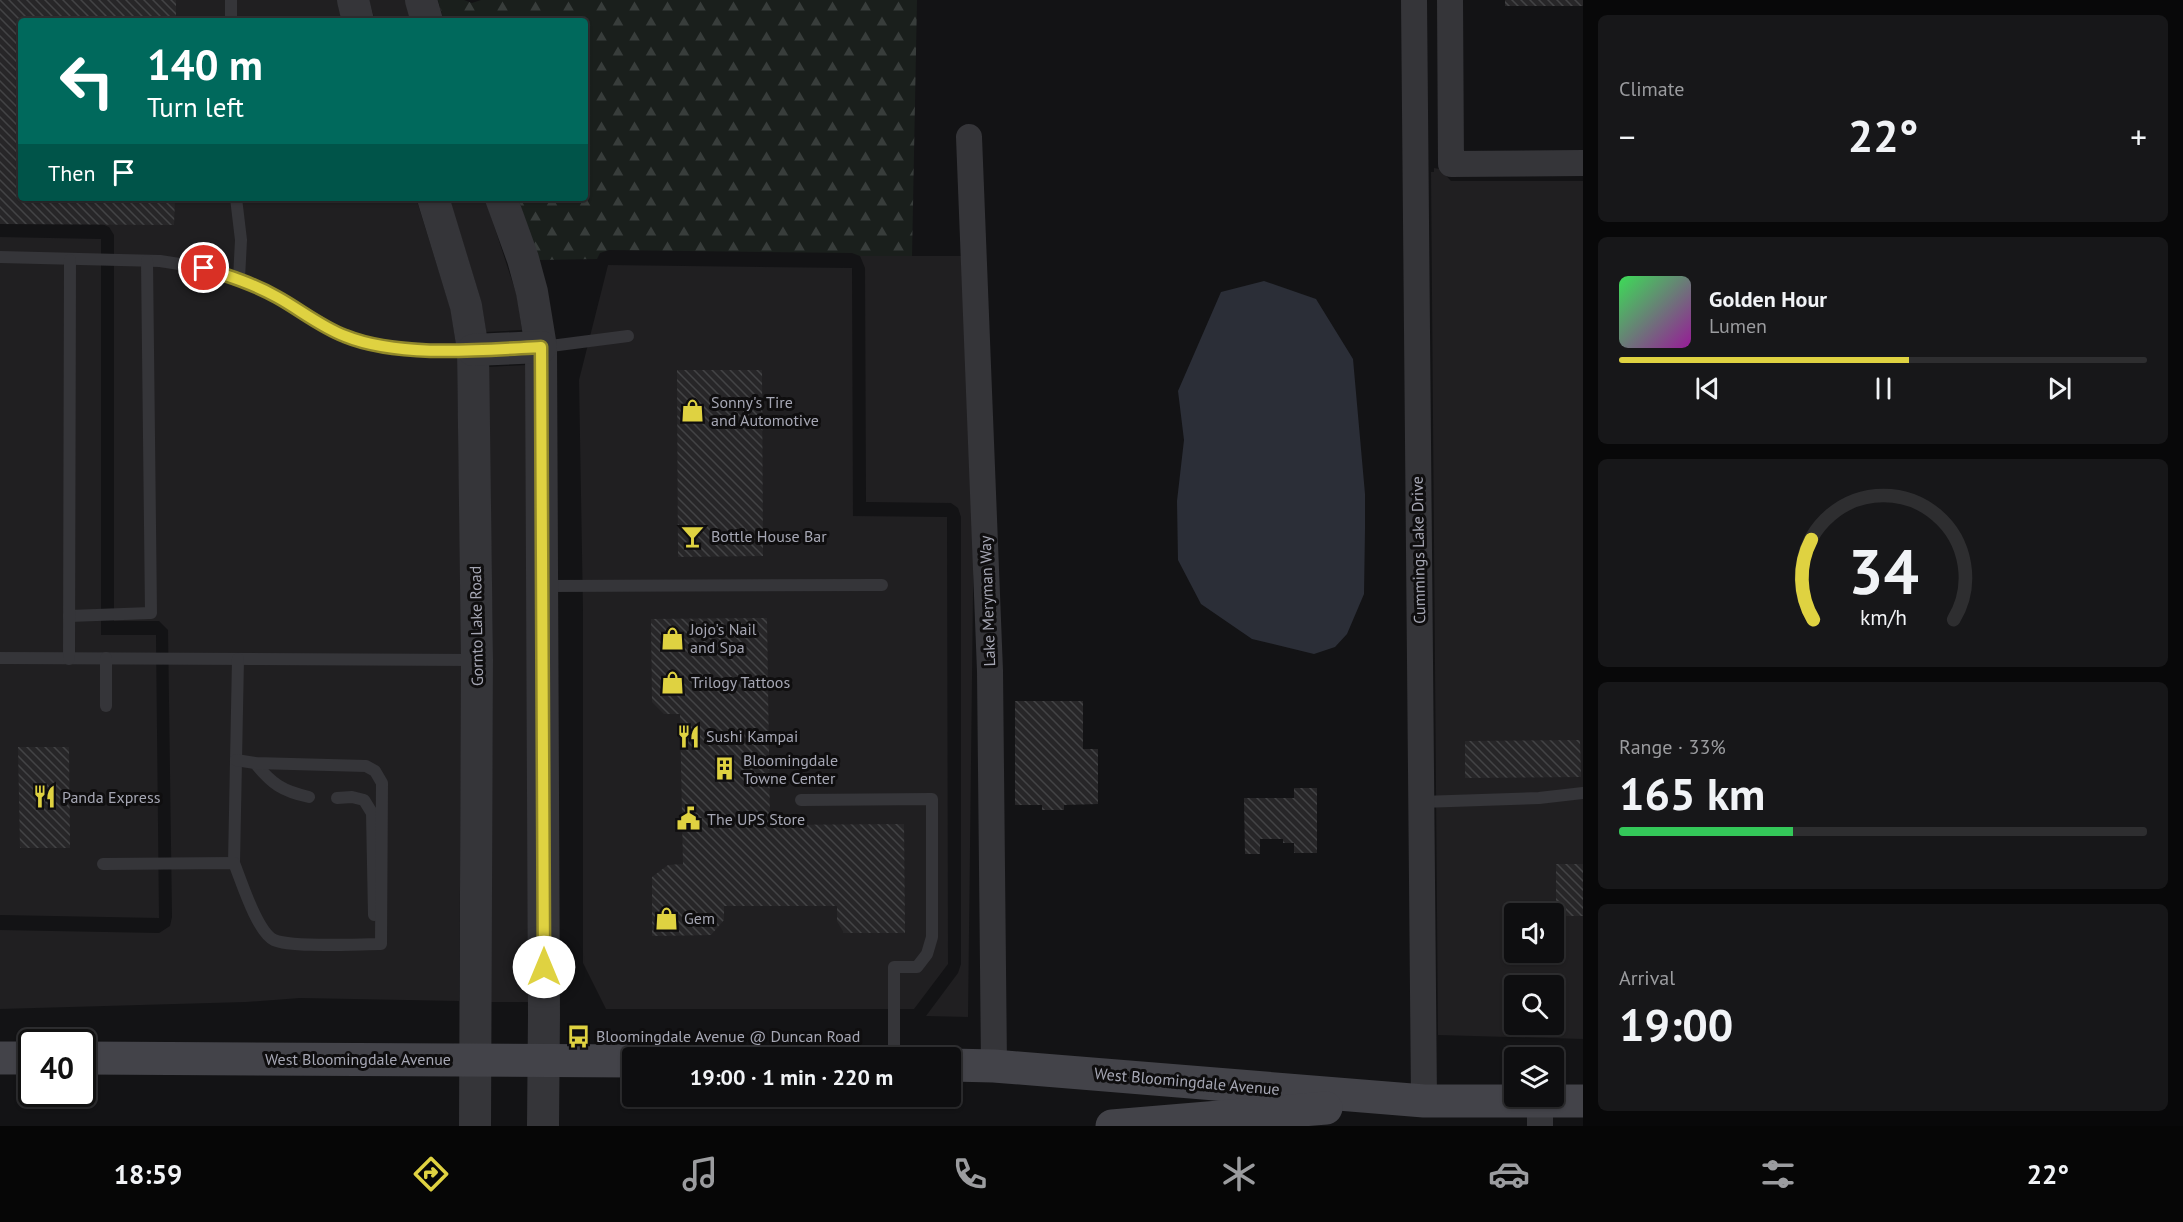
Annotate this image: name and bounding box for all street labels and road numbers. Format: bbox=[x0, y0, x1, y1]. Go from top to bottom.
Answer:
street label: Cummings Lake Drive bbox=[1407, 476, 1429, 624]
street label: Lake Meryman Way bbox=[975, 535, 999, 667]
street label: Gornto Lake Road bbox=[465, 566, 487, 686]
street label: West Bloomingdale Avenue bbox=[265, 1049, 451, 1069]
street label: West Bloomingdale Avenue bbox=[1093, 1063, 1281, 1099]

